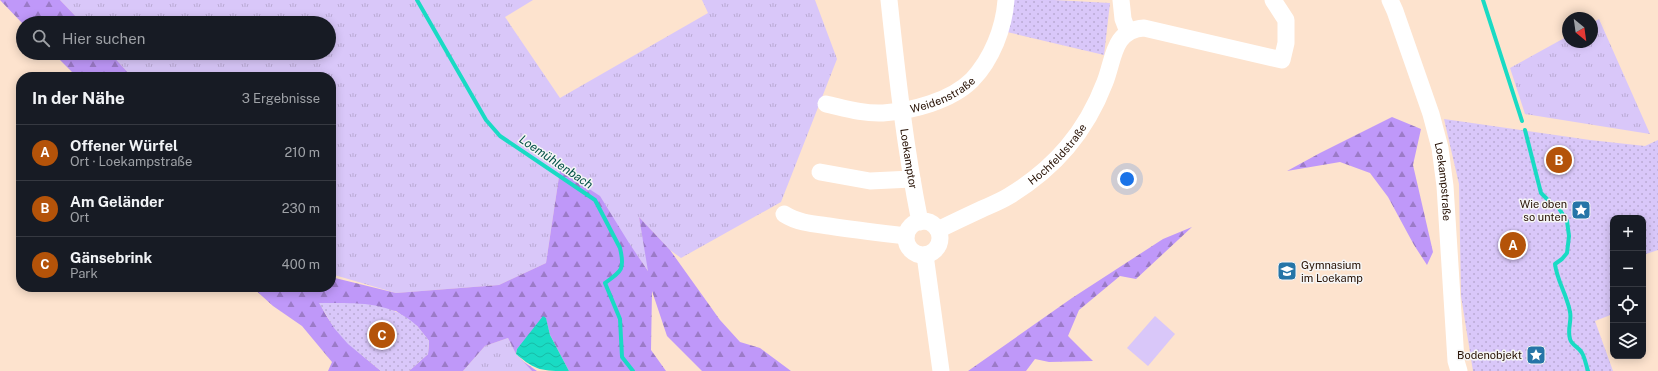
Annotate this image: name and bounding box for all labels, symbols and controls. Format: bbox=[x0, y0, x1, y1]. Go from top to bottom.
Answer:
north arrow bbox=[1562, 12, 1598, 48]
search box bbox=[16, 16, 336, 60]
icon: search bbox=[30, 27, 52, 49]
text: Hier suchen bbox=[62, 30, 145, 47]
street label: Weidenstraße bbox=[909, 74, 977, 115]
text: In der Nähe bbox=[32, 88, 125, 108]
text: 3 Ergebnisse bbox=[242, 91, 320, 106]
street label: Hochfeldstraße bbox=[1026, 122, 1089, 187]
street label: Loekamptor bbox=[898, 128, 920, 190]
water label: Loemühlenbach bbox=[517, 132, 596, 192]
text: Offener Würfel bbox=[70, 137, 178, 154]
street label: Loekampstraße bbox=[1433, 141, 1453, 221]
text: A bbox=[40, 145, 50, 160]
text: 210 m bbox=[285, 145, 320, 160]
pin: B bbox=[1546, 145, 1572, 175]
text: Ort · Loekampstraße bbox=[70, 154, 192, 169]
your location bbox=[1117, 169, 1137, 189]
text: Am Geländer bbox=[70, 193, 164, 210]
place label: Wie oben so unten bbox=[1520, 198, 1567, 223]
place icon: Wie oben so unten bbox=[1570, 199, 1592, 221]
text: B bbox=[41, 201, 49, 216]
text: 230 m bbox=[282, 201, 320, 216]
text: Ort bbox=[70, 210, 89, 225]
map controls bbox=[1610, 215, 1646, 359]
button: + bbox=[1610, 215, 1646, 251]
pin: A bbox=[1500, 230, 1526, 260]
text: Gänsebrink bbox=[70, 249, 152, 266]
button: − bbox=[1610, 251, 1646, 287]
text: C bbox=[40, 257, 50, 272]
text: 400 m bbox=[282, 257, 320, 272]
place label: Gymnasium im Loekamp bbox=[1301, 259, 1363, 284]
school or university icon: Gymnasium im Loekamp bbox=[1276, 260, 1298, 282]
text: Park bbox=[70, 266, 98, 281]
button: locate bbox=[1610, 287, 1646, 323]
pin: C bbox=[369, 320, 395, 350]
button: layers bbox=[1610, 323, 1646, 359]
place icon: Bodenobjekt bbox=[1525, 344, 1547, 366]
place label: Bodenobjekt bbox=[1457, 349, 1522, 361]

